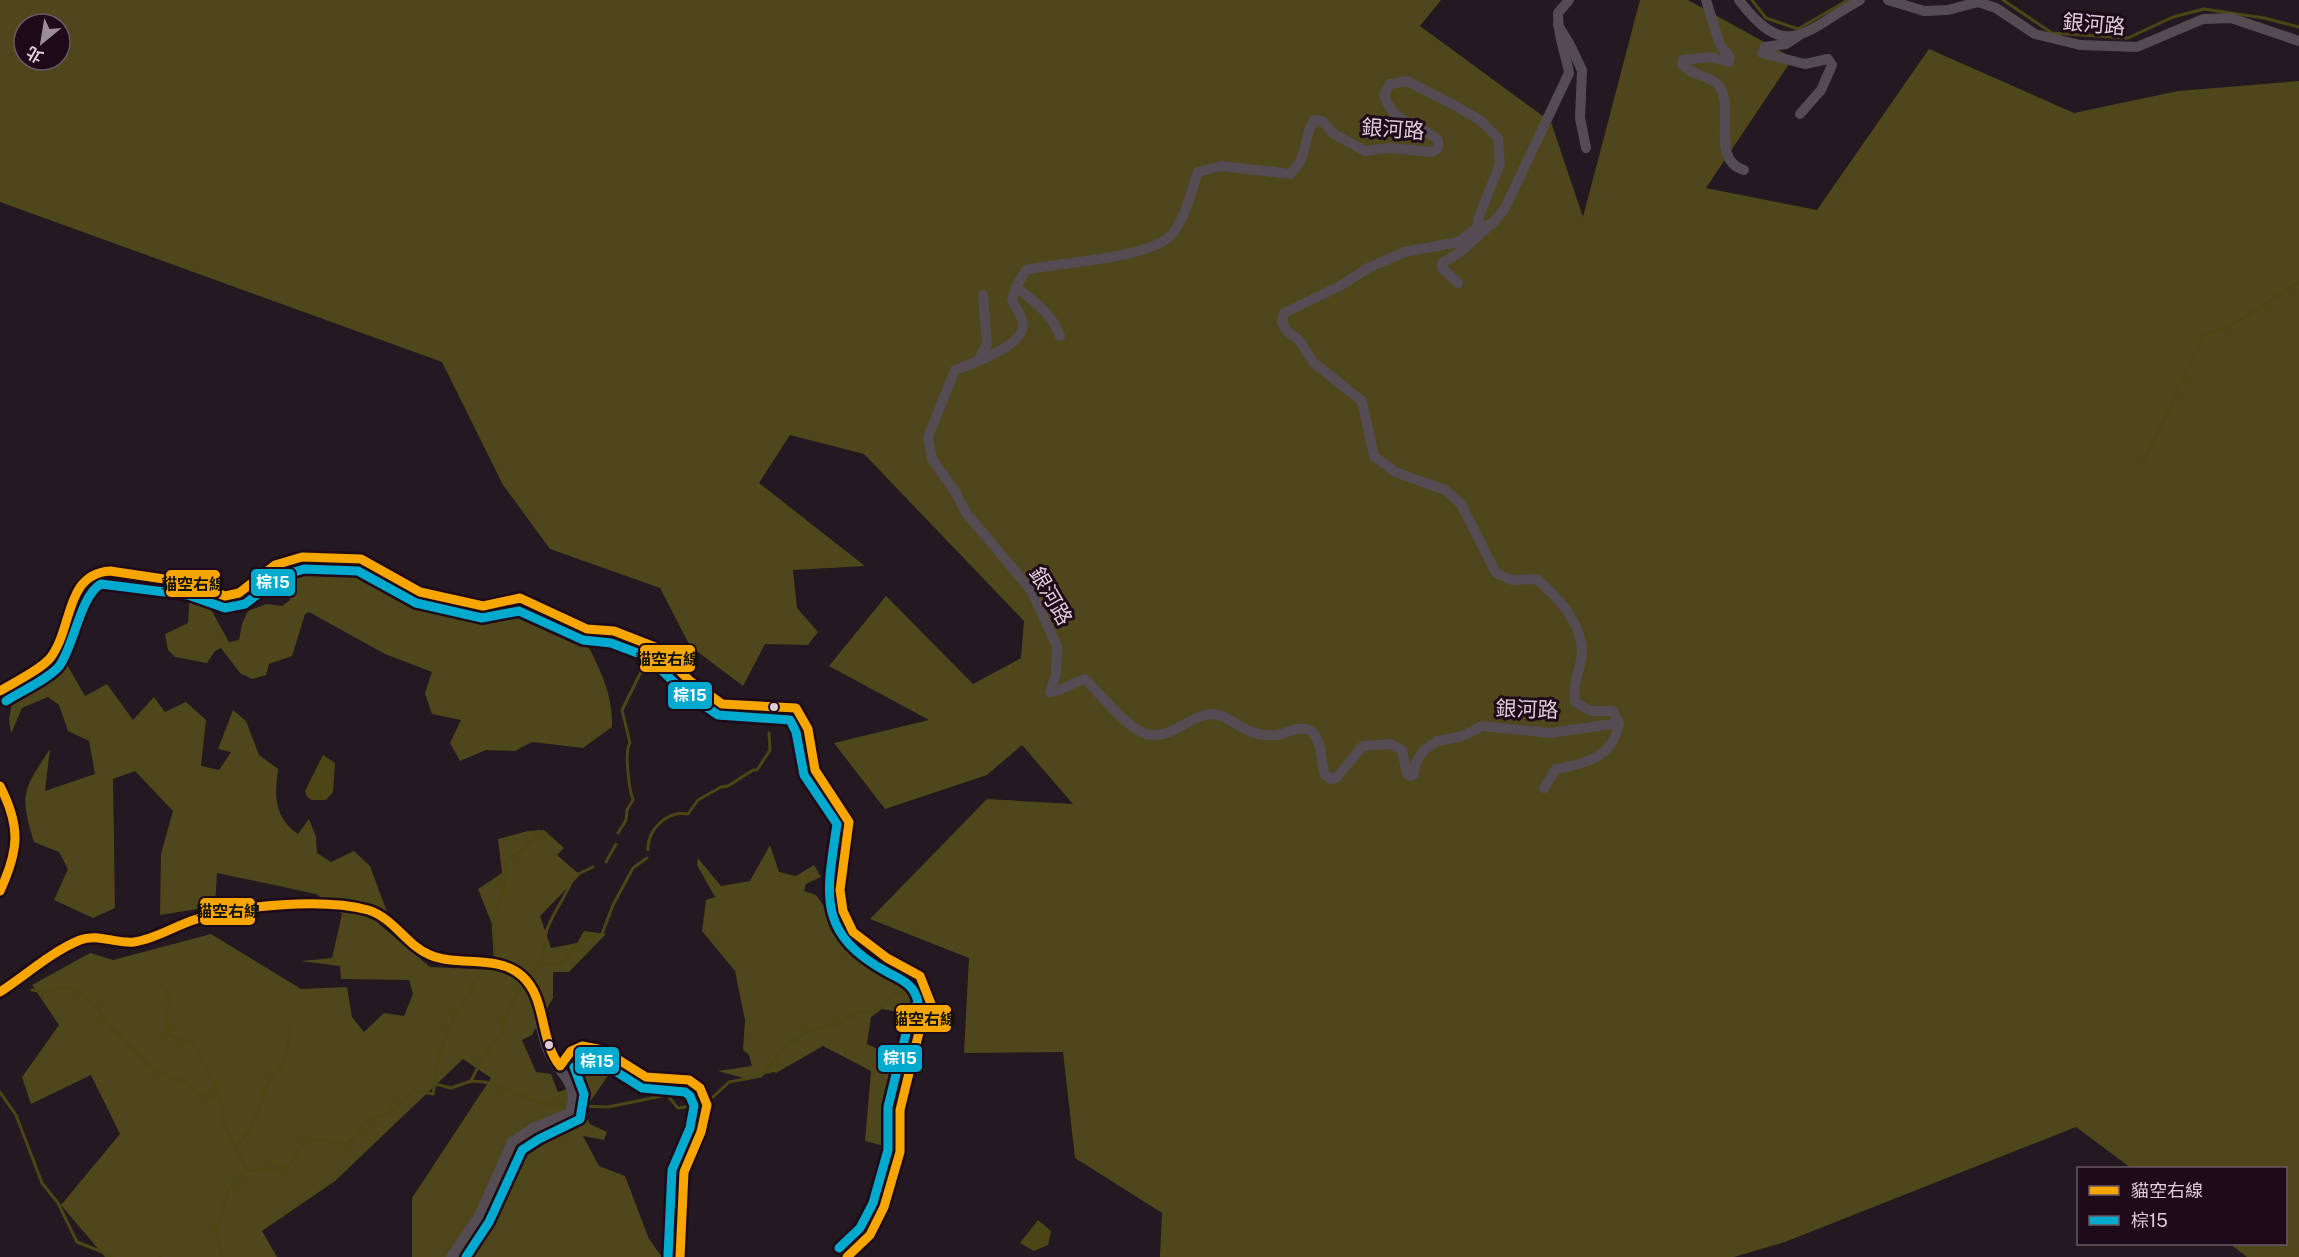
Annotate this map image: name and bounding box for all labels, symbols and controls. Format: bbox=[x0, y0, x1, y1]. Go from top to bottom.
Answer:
street label: 銀河路 bbox=[2062, 9, 2126, 39]
north arrow bbox=[12, 12, 72, 72]
text: 北 bbox=[23, 42, 46, 67]
street label: 銀河路 bbox=[1361, 114, 1425, 144]
street label: 銀河路 bbox=[1024, 562, 1078, 630]
line badge: 棕15 bbox=[250, 568, 296, 597]
line badge: 貓空右線 bbox=[165, 569, 221, 598]
text: 棕15 bbox=[256, 573, 290, 592]
text: 貓空右線 bbox=[161, 575, 225, 594]
line badge: 貓空右線 bbox=[639, 644, 696, 673]
text: 貓空右線 bbox=[635, 650, 699, 669]
line badge: 棕15 bbox=[667, 681, 713, 710]
text: 棕15 bbox=[673, 686, 707, 705]
street label: 銀河路 bbox=[1495, 695, 1559, 723]
unlabelled marker bbox=[768, 701, 780, 713]
line badge: 貓空右線 bbox=[199, 897, 256, 926]
text: 貓空右線 bbox=[196, 902, 260, 921]
line badge: 貓空右線 bbox=[895, 1004, 952, 1033]
text: 貓空右線 bbox=[892, 1010, 956, 1029]
unlabelled marker bbox=[543, 1039, 555, 1051]
line badge: 棕15 bbox=[877, 1044, 923, 1073]
line badge: 棕15 bbox=[574, 1046, 620, 1075]
text: 棕15 bbox=[883, 1049, 917, 1068]
text: 棕15 bbox=[580, 1052, 614, 1071]
legend bbox=[2077, 1167, 2287, 1245]
text: 貓空右線 bbox=[2131, 1180, 2203, 1201]
text: 棕15 bbox=[2131, 1210, 2168, 1231]

